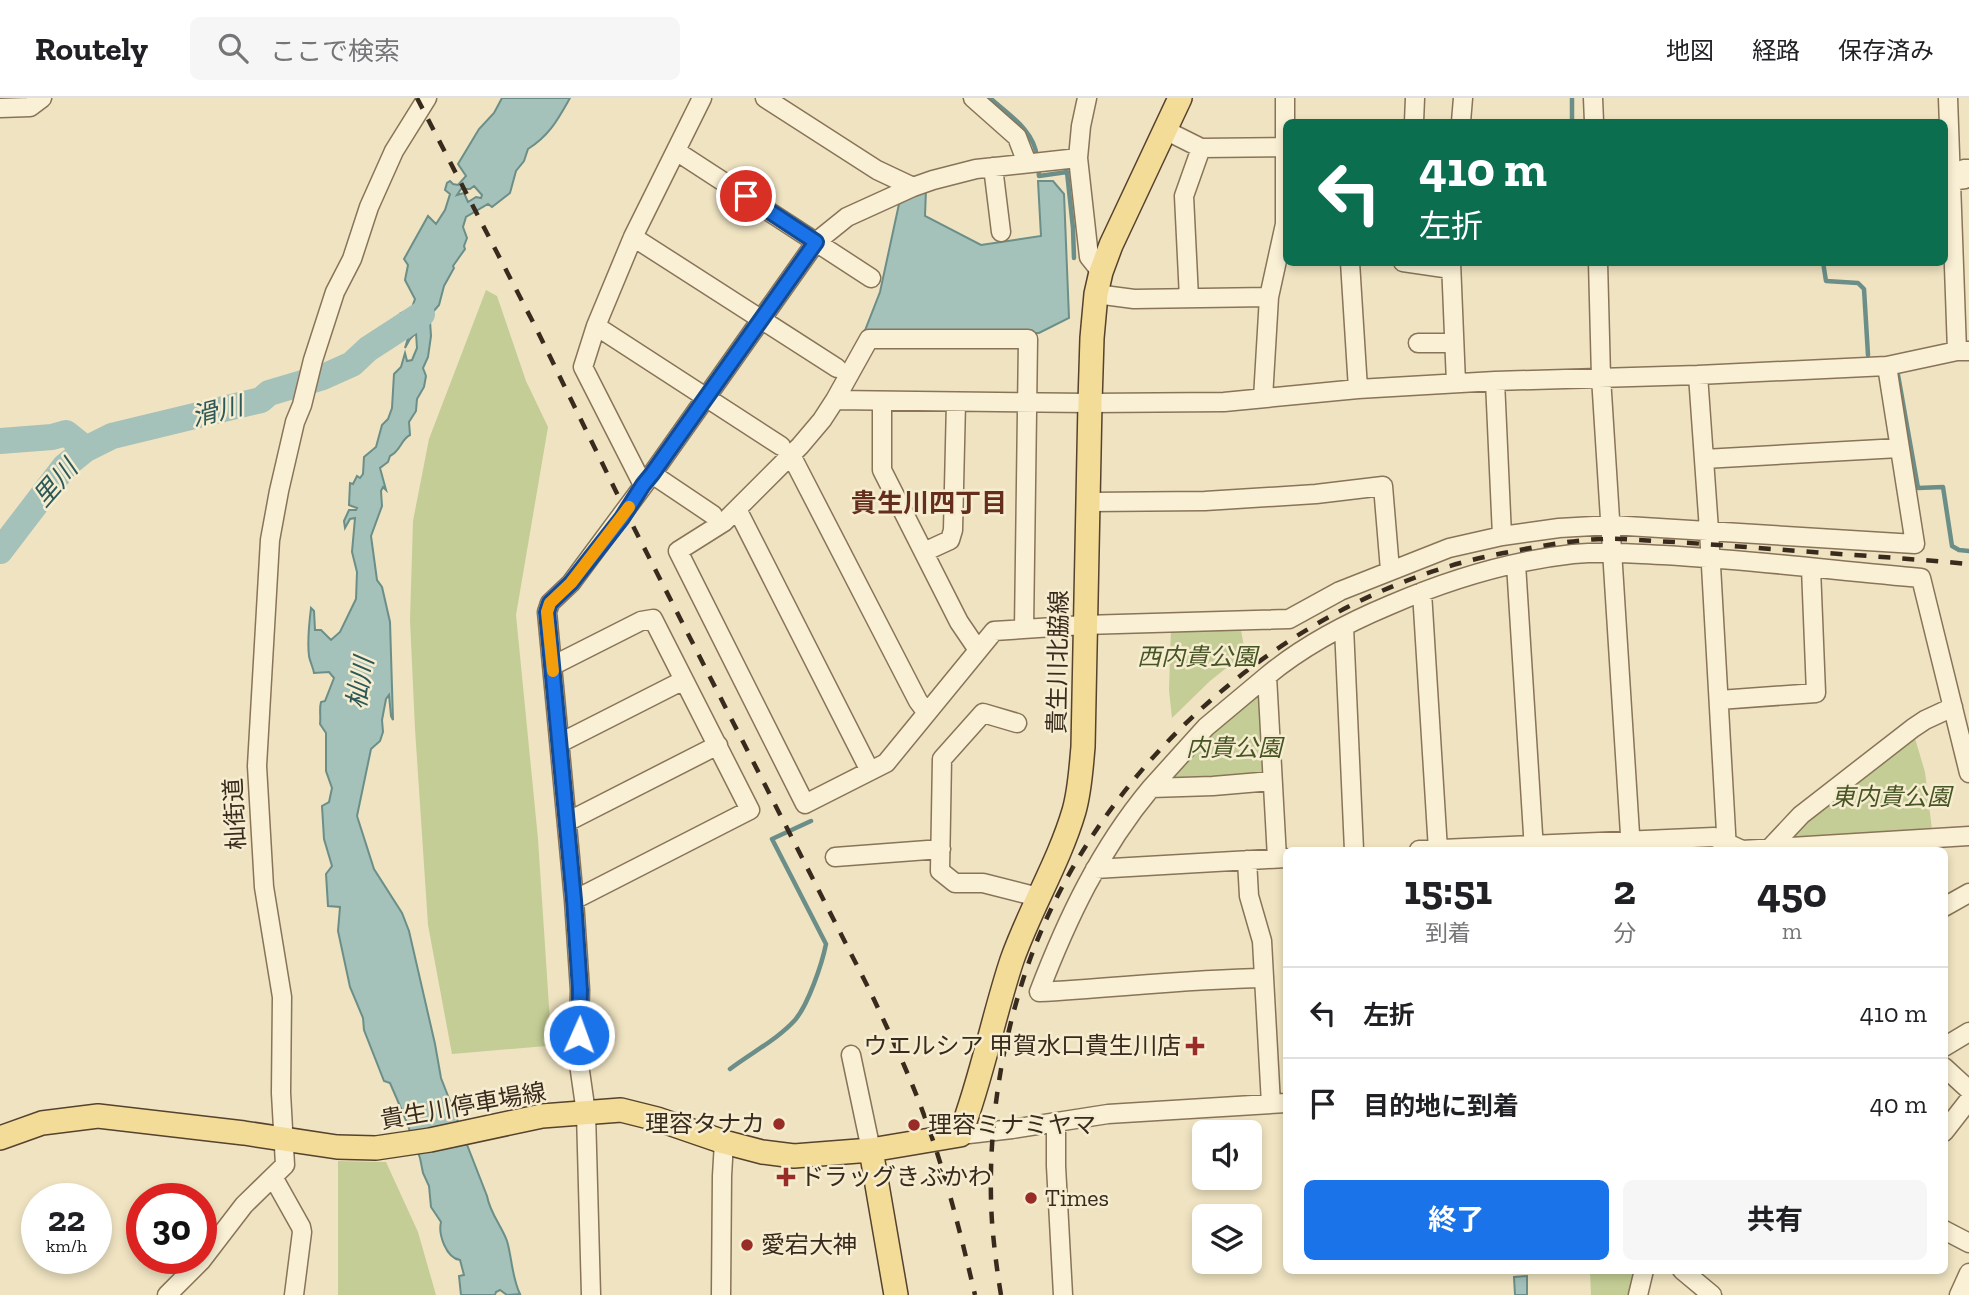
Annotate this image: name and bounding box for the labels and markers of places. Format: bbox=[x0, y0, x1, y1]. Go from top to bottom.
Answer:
pin bbox=[716, 166, 776, 226]
place label: ウエルシア 甲賀水口貴生川店 bbox=[864, 1031, 1181, 1060]
marker: ウエルシア 甲賀水口貴生川店 bbox=[1187, 1038, 1203, 1054]
place label: 理容タナカ bbox=[645, 1109, 765, 1138]
place label: 理容ミナミヤマ bbox=[928, 1110, 1096, 1139]
marker: 理容タナカ bbox=[771, 1116, 787, 1132]
marker: 理容ミナミヤマ bbox=[906, 1117, 922, 1133]
place label: ドラッグきぶかわ bbox=[800, 1162, 992, 1191]
marker: ドラッグきぶかわ bbox=[778, 1169, 794, 1185]
place label: Times bbox=[1045, 1183, 1109, 1212]
marker: Times bbox=[1023, 1190, 1039, 1206]
place label: 愛宕大神 bbox=[761, 1230, 857, 1259]
marker: 愛宕大神 bbox=[739, 1237, 755, 1253]

